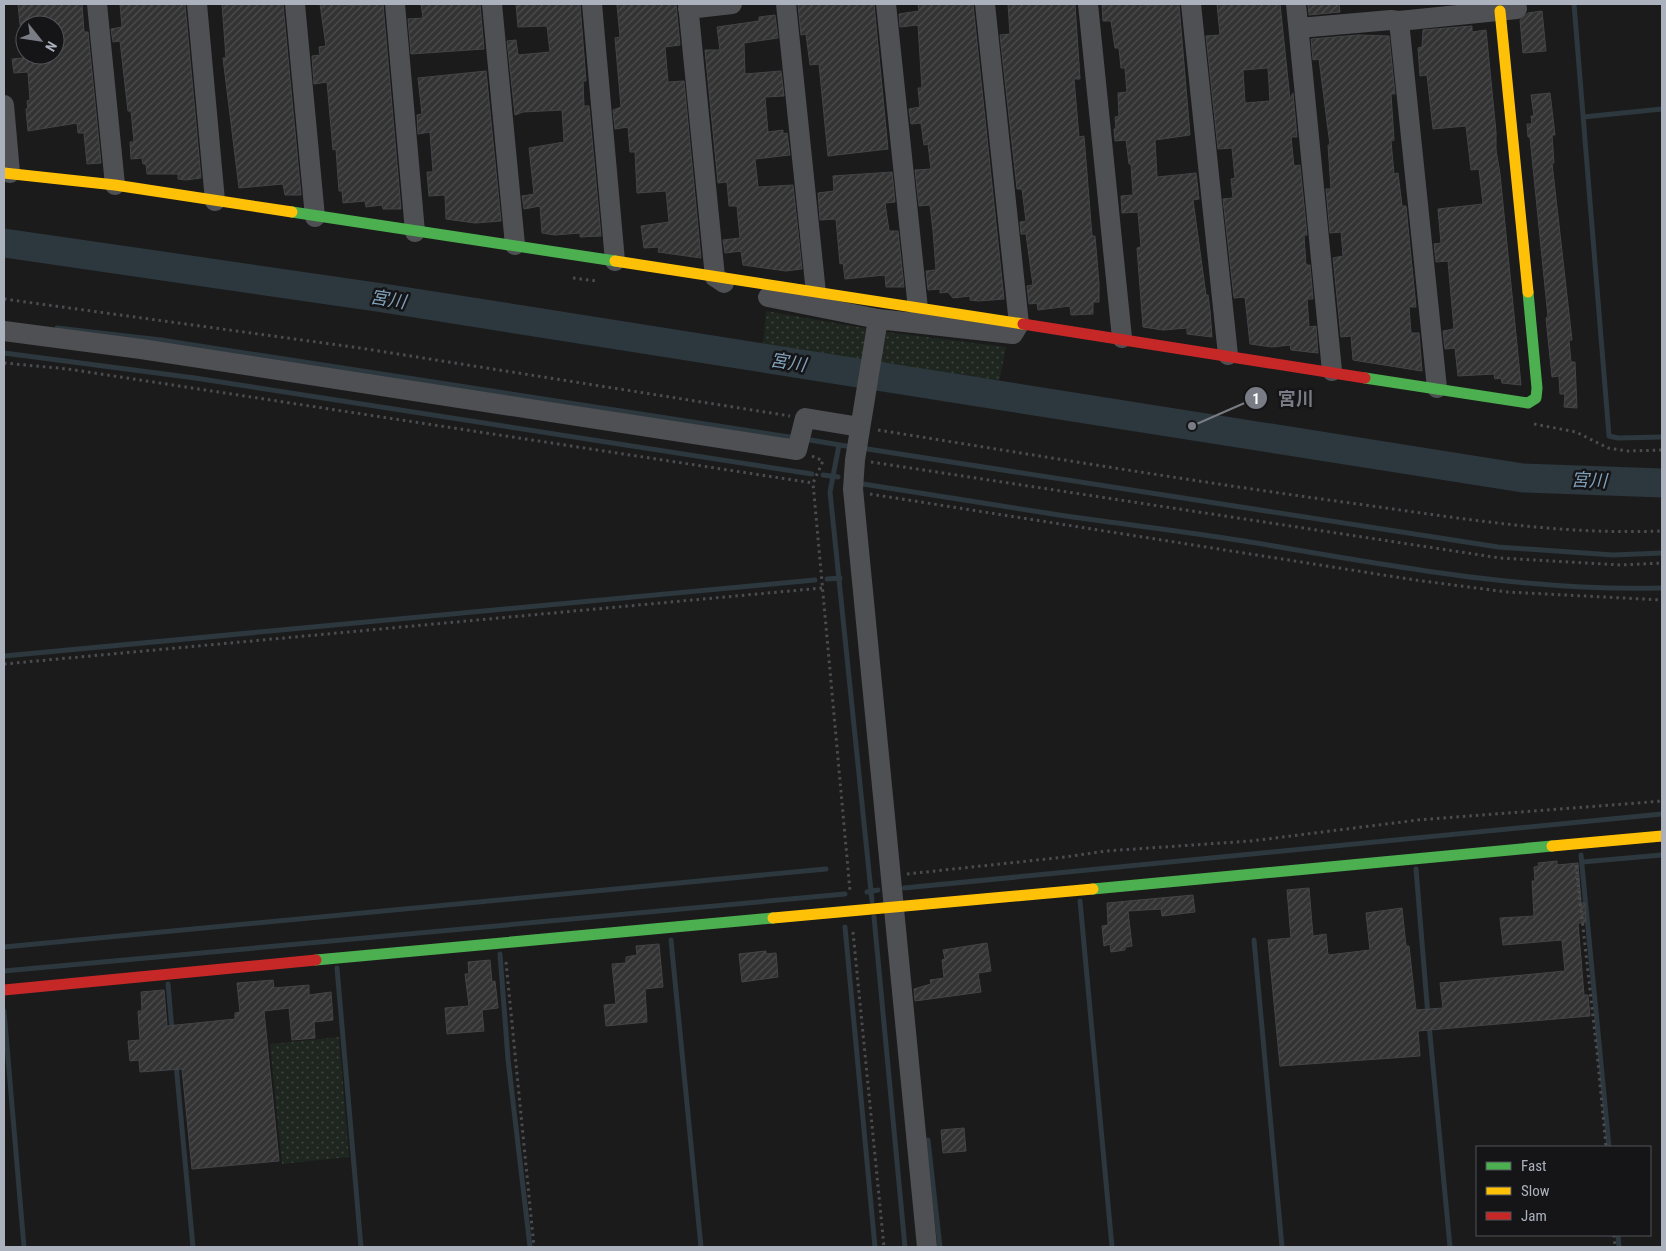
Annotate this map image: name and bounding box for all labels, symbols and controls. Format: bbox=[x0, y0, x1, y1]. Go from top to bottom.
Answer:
north arrow bbox=[15, 15, 65, 65]
text: N bbox=[42, 39, 60, 54]
water label: 宮川 bbox=[369, 286, 409, 312]
water label: 宮川 bbox=[769, 349, 809, 375]
callout: 宮川 bbox=[1243, 382, 1324, 415]
text: 宮川 bbox=[1278, 388, 1314, 409]
text: 1 bbox=[1252, 390, 1260, 408]
water label: 宮川 bbox=[1571, 469, 1609, 491]
legend bbox=[1476, 1146, 1651, 1236]
text: Fast bbox=[1521, 1157, 1546, 1175]
text: Slow bbox=[1521, 1182, 1550, 1200]
text: Jam bbox=[1521, 1207, 1547, 1225]

